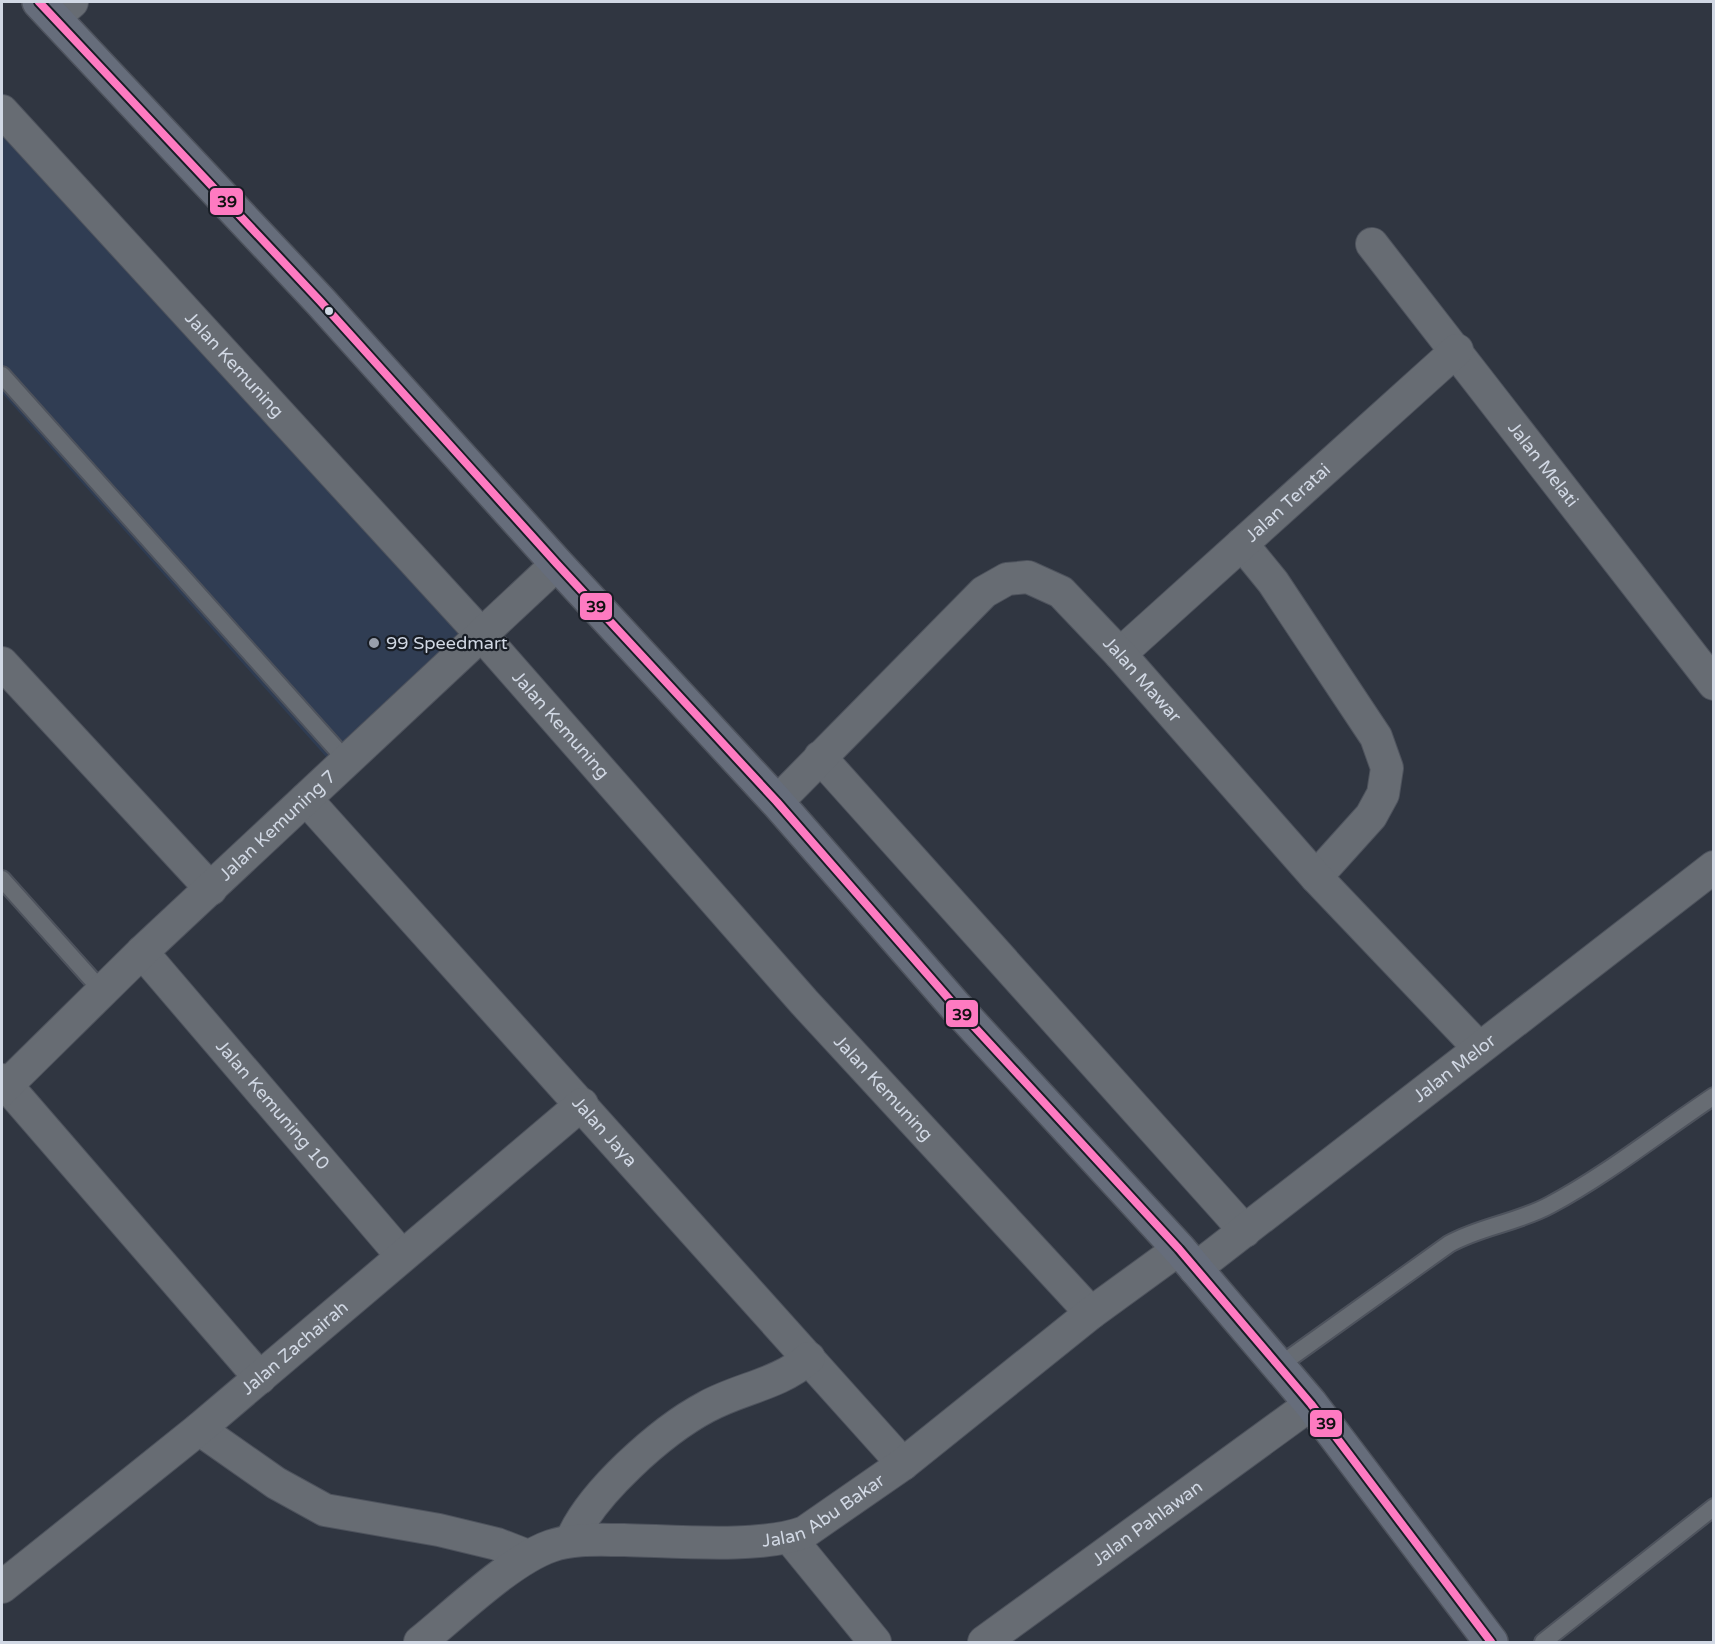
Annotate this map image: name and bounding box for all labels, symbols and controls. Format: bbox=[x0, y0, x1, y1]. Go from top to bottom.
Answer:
line badge: 39 bbox=[209, 187, 244, 216]
text: 39 bbox=[217, 192, 237, 212]
unlabelled marker bbox=[323, 305, 335, 317]
street label: Jalan Kemuning bbox=[180, 307, 288, 422]
street label: Jalan Melati bbox=[1503, 417, 1583, 511]
street label: Jalan Teratai bbox=[1241, 459, 1335, 547]
line badge: 39 bbox=[579, 592, 613, 621]
text: 39 bbox=[586, 597, 606, 617]
place label: 99 Speedmart bbox=[386, 632, 508, 654]
street label: Jalan Mawar bbox=[1098, 632, 1186, 727]
marker: 99 Speedmart bbox=[367, 636, 381, 650]
street label: Jalan Kemuning bbox=[507, 666, 614, 783]
street label: Jalan Kemuning 7 bbox=[214, 765, 341, 885]
line badge: 39 bbox=[945, 999, 979, 1028]
text: 39 bbox=[952, 1005, 972, 1025]
street label: Jalan Melor bbox=[1409, 1029, 1500, 1107]
street label: Jalan Kemuning bbox=[829, 1031, 938, 1146]
street label: Jalan Kemuning 10 bbox=[211, 1035, 334, 1174]
street label: Jalan Jaya bbox=[567, 1092, 642, 1171]
street label: Jalan Zachairah bbox=[237, 1296, 353, 1399]
line badge: 39 bbox=[1309, 1409, 1343, 1438]
text: 39 bbox=[1316, 1414, 1336, 1434]
street label: Jalan Abu Bakar bbox=[761, 1469, 889, 1552]
street label: Jalan Pahlawan bbox=[1088, 1476, 1207, 1571]

